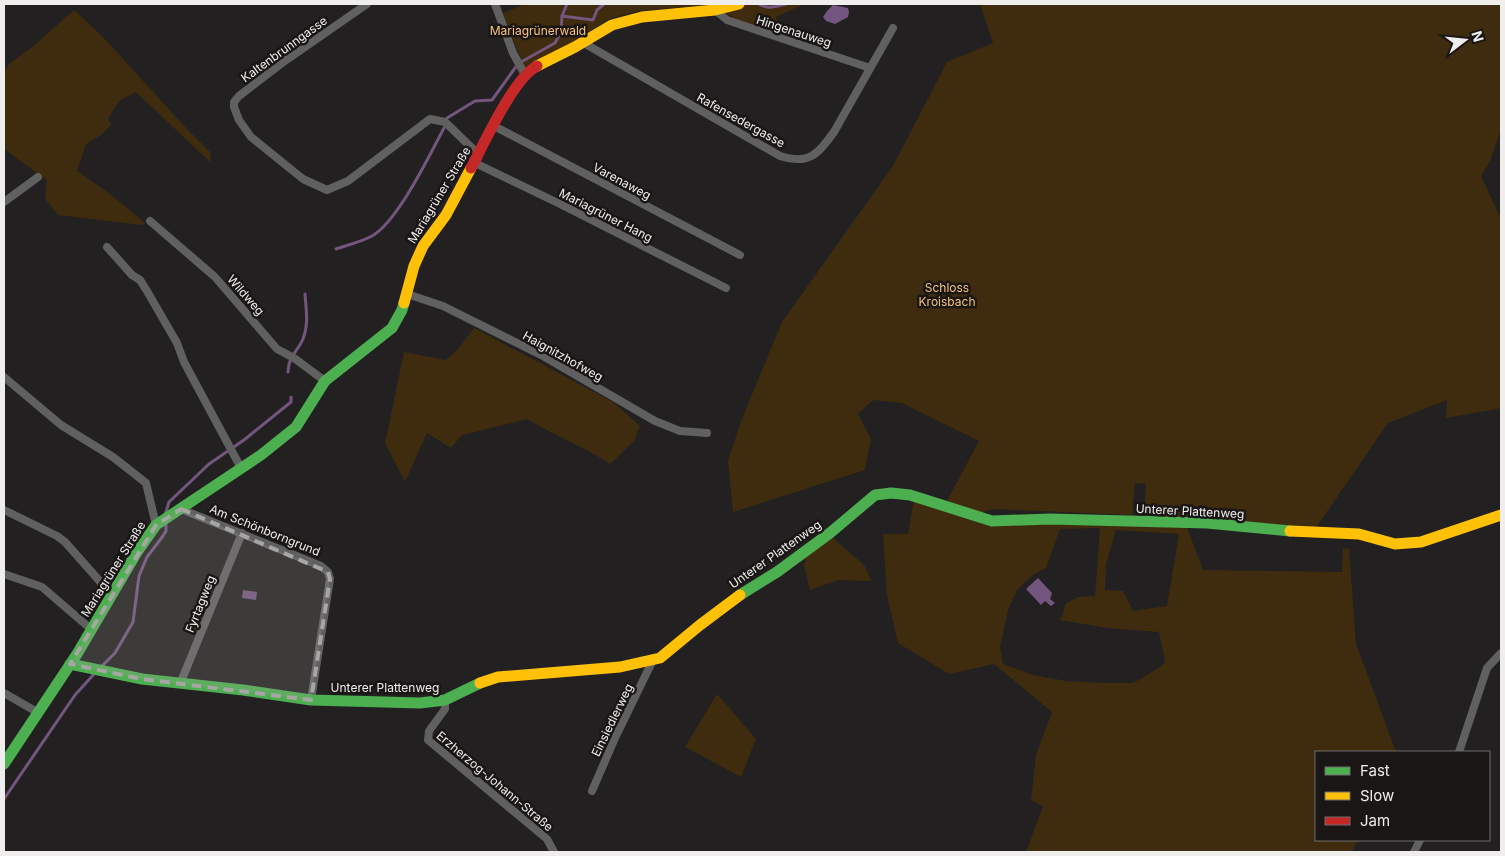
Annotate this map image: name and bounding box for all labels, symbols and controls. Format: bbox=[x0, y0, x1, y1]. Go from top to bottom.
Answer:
street label: Hingenauweg bbox=[755, 12, 833, 50]
street label: Kaltenbrunngasse bbox=[238, 13, 330, 85]
north arrow bbox=[1440, 15, 1490, 65]
park label: Mariagrünerwald bbox=[490, 23, 586, 38]
text: N bbox=[1468, 29, 1488, 44]
street label: Rafensedergasse bbox=[694, 90, 788, 150]
street label: Mariagrüner Straße bbox=[404, 144, 474, 246]
street label: Varenaweg bbox=[590, 159, 654, 203]
street label: Mariagrüner Hang bbox=[557, 185, 655, 245]
street label: Wildweg bbox=[224, 272, 268, 318]
park label: Schloss Kroisbach bbox=[919, 280, 975, 309]
street label: Haignitzhofweg bbox=[520, 328, 606, 384]
street label: Am Schönborngrund bbox=[208, 501, 322, 559]
street label: Unterer Plattenweg bbox=[1135, 501, 1245, 521]
street label: Unterer Plattenweg bbox=[726, 517, 824, 591]
street label: Mariagrüner Straße bbox=[77, 518, 149, 620]
street label: Fyrtagweg bbox=[182, 573, 218, 635]
street label: Unterer Plattenweg bbox=[331, 680, 439, 695]
street label: Einsiedlerweg bbox=[588, 681, 636, 759]
street label: Erzherzog-Johann-Straße bbox=[434, 728, 556, 834]
legend bbox=[1315, 751, 1490, 841]
text: Fast bbox=[1360, 761, 1390, 780]
text: Slow bbox=[1360, 786, 1394, 805]
text: Jam bbox=[1360, 811, 1390, 830]

